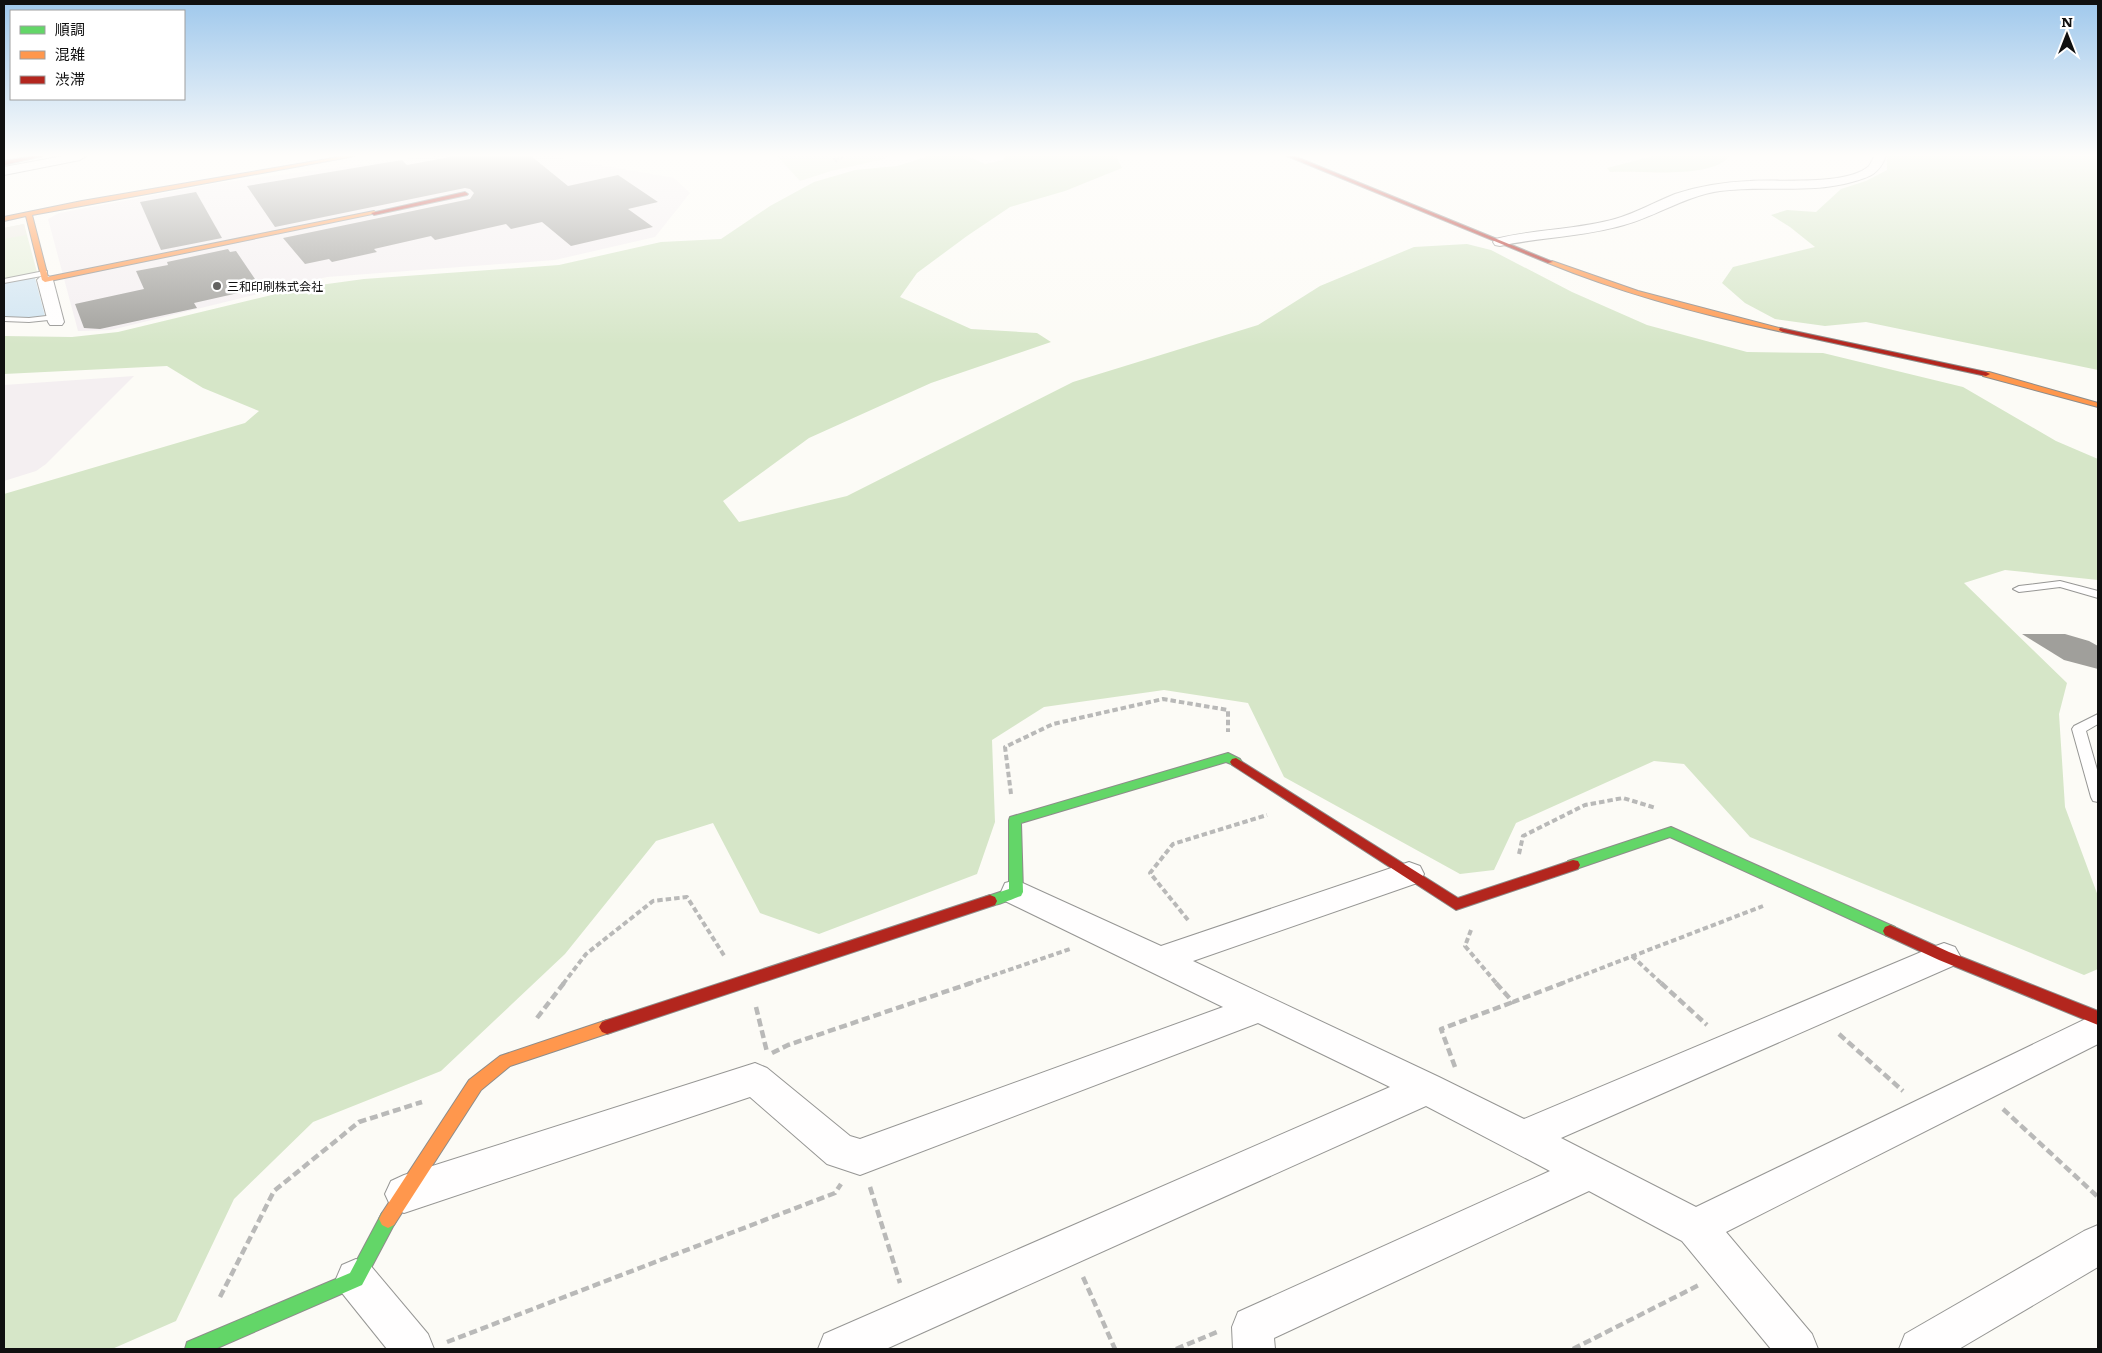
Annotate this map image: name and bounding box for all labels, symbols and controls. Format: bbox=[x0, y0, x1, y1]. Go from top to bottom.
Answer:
legend bbox=[10, 10, 185, 100]
north arrow bbox=[2042, 10, 2092, 60]
text: N bbox=[2061, 11, 2073, 31]
text: 順調 bbox=[55, 17, 85, 40]
text: 混雑 bbox=[55, 42, 85, 65]
text: 渋滞 bbox=[55, 67, 85, 90]
place label: 三和印刷株式会社 bbox=[227, 277, 323, 295]
marker: 三和印刷株式会社 bbox=[211, 280, 223, 292]

